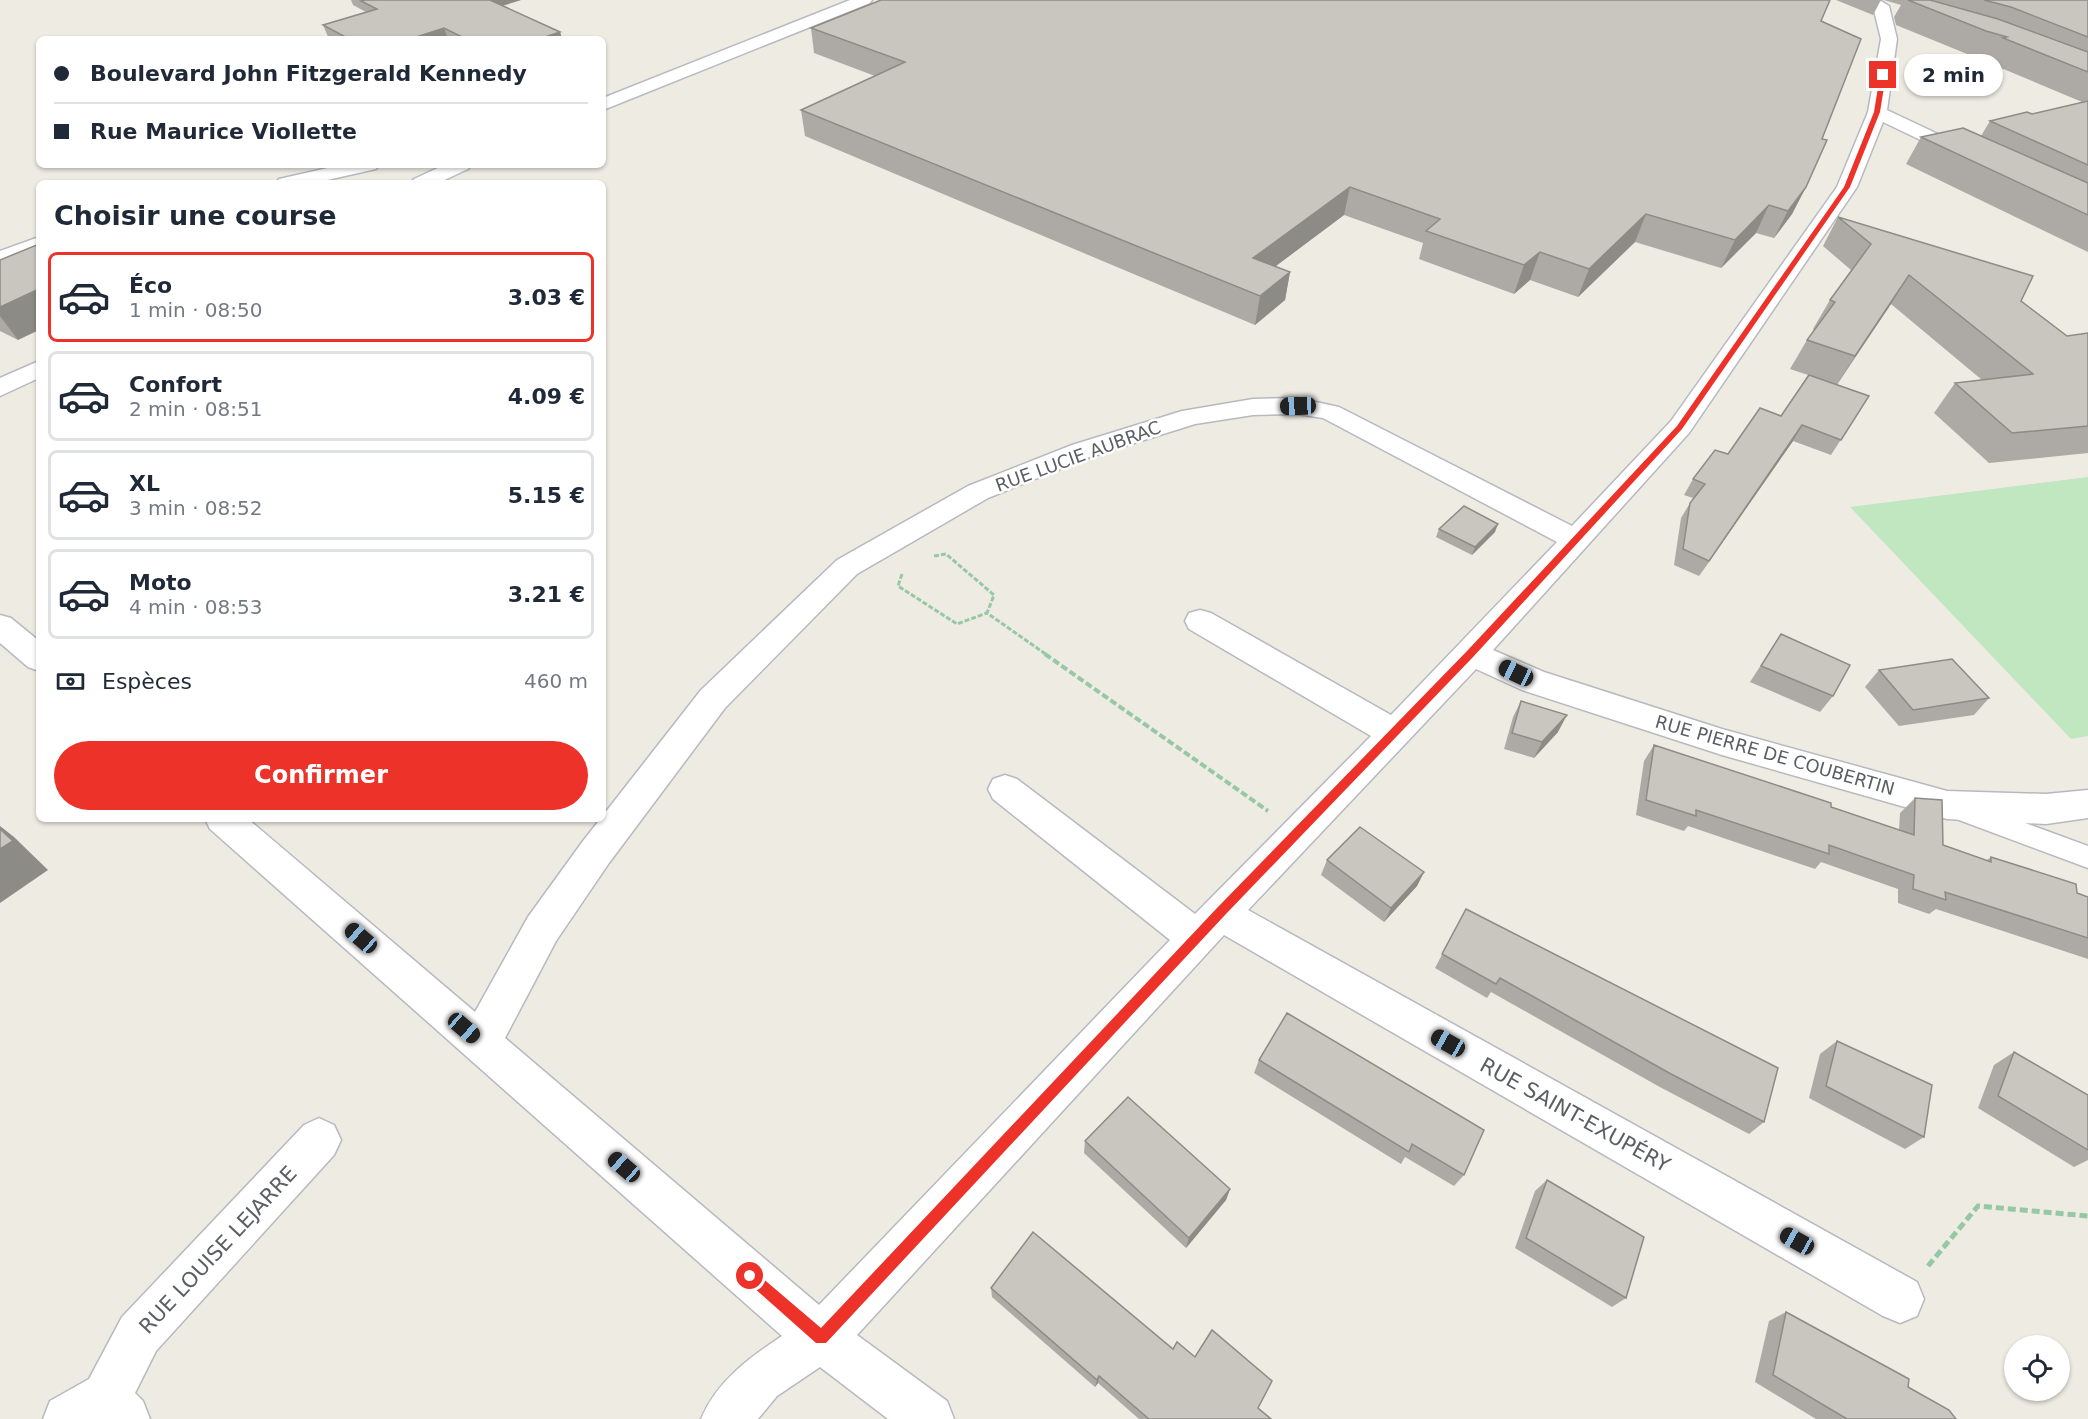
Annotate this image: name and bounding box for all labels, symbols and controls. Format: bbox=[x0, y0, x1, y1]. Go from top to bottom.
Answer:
callout: 2 min bbox=[1904, 54, 2003, 96]
text: Boulevard John Fitzgerald Kennedy bbox=[90, 61, 527, 86]
route end bbox=[1869, 61, 1896, 88]
text: 2 min bbox=[1922, 63, 1985, 87]
text: Rue Maurice Viollette bbox=[90, 119, 357, 144]
text: Choisir une course bbox=[54, 200, 337, 231]
icon: car bbox=[57, 270, 111, 324]
text: Éco bbox=[129, 273, 172, 298]
text: 3.03 € bbox=[508, 285, 585, 310]
text: 1 min · 08:50 bbox=[129, 298, 263, 322]
icon: car bbox=[57, 369, 111, 423]
text: Confort bbox=[129, 372, 222, 397]
text: 4.09 € bbox=[508, 384, 585, 409]
car bbox=[1280, 396, 1316, 416]
text: 2 min · 08:51 bbox=[129, 397, 263, 421]
street label: RUE LUCIE AUBRAC bbox=[993, 416, 1163, 496]
icon: car bbox=[57, 468, 111, 522]
text: XL bbox=[129, 471, 160, 496]
text: 5.15 € bbox=[508, 483, 585, 508]
text: 3 min · 08:52 bbox=[129, 496, 263, 520]
icon: car bbox=[57, 567, 111, 621]
text: Moto bbox=[129, 570, 192, 595]
text: 3.21 € bbox=[508, 582, 585, 607]
text: 4 min · 08:53 bbox=[129, 595, 263, 619]
car bbox=[1496, 657, 1536, 689]
icon: cash bbox=[54, 665, 87, 698]
text: Espèces bbox=[102, 669, 192, 694]
text: 460 m bbox=[524, 669, 588, 693]
street label: RUE PIERRE DE COUBERTIN bbox=[1653, 711, 1897, 799]
button: Confirmer bbox=[54, 741, 588, 810]
car bbox=[342, 919, 380, 957]
car bbox=[445, 1009, 483, 1047]
car bbox=[1428, 1026, 1468, 1060]
street label: RUE SAINT-EXUPÉRY bbox=[1476, 1052, 1675, 1177]
car bbox=[605, 1148, 643, 1186]
street label: RUE LOUISE LEJARRE bbox=[134, 1161, 302, 1339]
car bbox=[1777, 1224, 1817, 1258]
route start bbox=[736, 1262, 763, 1289]
map controls bbox=[2004, 1335, 2070, 1401]
button: locate bbox=[2004, 1335, 2070, 1401]

